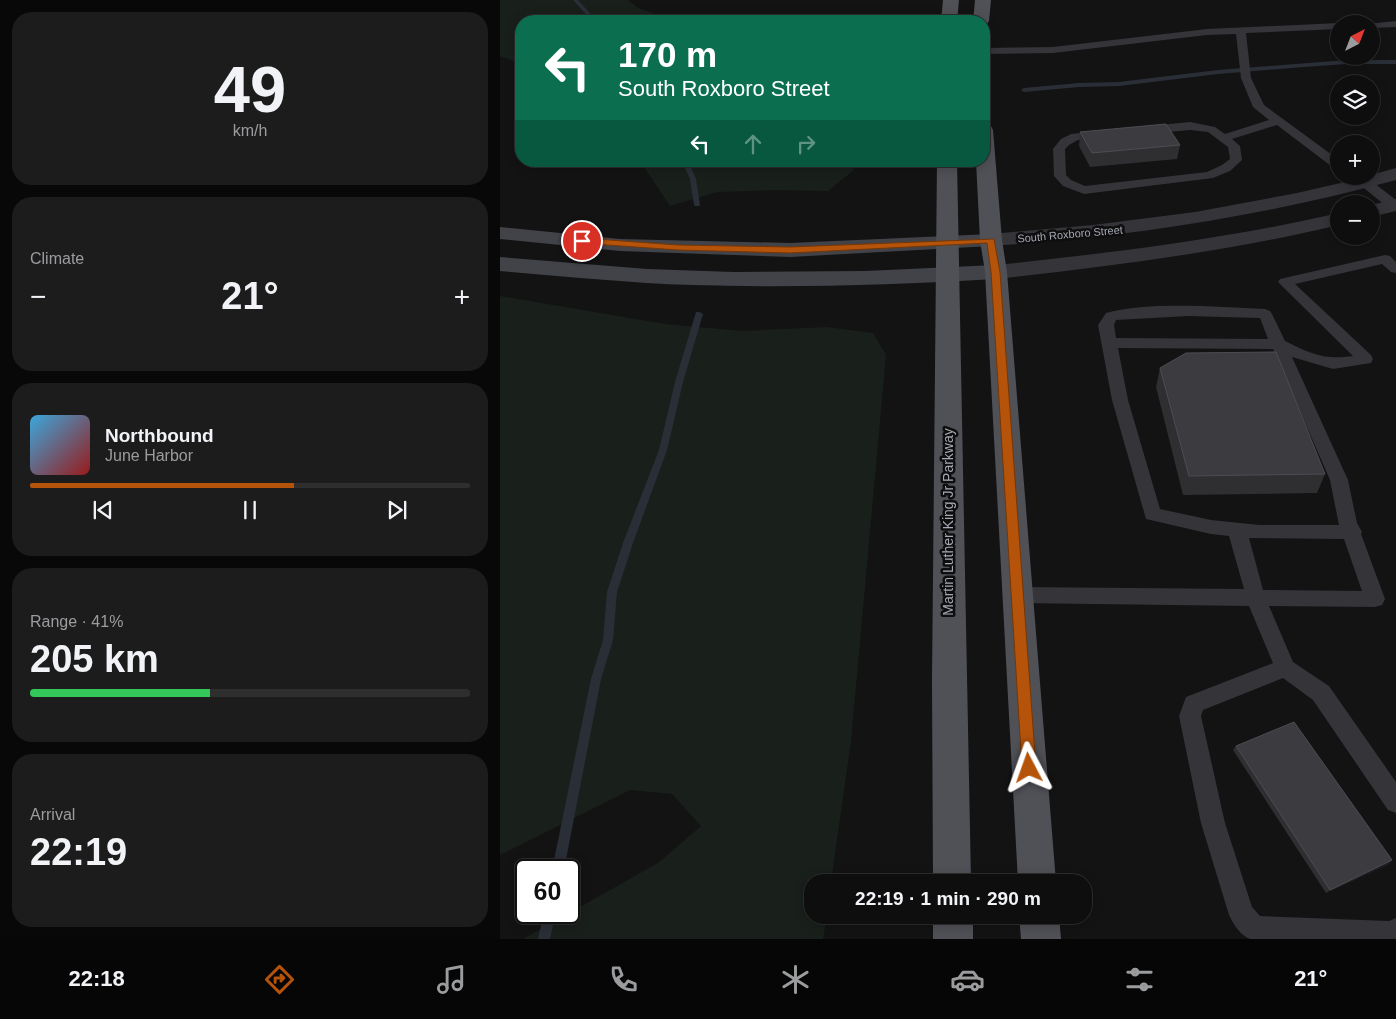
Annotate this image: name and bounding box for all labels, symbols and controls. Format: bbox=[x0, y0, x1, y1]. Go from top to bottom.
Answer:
north arrow bbox=[1330, 15, 1380, 65]
map controls bbox=[1330, 15, 1380, 245]
icon: left bbox=[535, 35, 600, 100]
text: 170 m bbox=[618, 35, 717, 74]
text: 49 bbox=[214, 53, 286, 126]
button: layers bbox=[1330, 75, 1380, 125]
text: South Roxboro Street bbox=[618, 76, 830, 101]
text: km/h bbox=[233, 122, 267, 139]
icon: left bbox=[686, 130, 714, 158]
icon: ahead bbox=[739, 130, 767, 158]
icon: right bbox=[792, 130, 820, 158]
button: + bbox=[1330, 135, 1380, 185]
button: − bbox=[1330, 195, 1380, 245]
pin bbox=[561, 220, 603, 262]
street label: South Roxboro Street bbox=[1017, 223, 1123, 245]
icon: arrive bbox=[568, 227, 596, 255]
text: Climate bbox=[30, 250, 84, 267]
text: 21° bbox=[221, 275, 279, 317]
text: − bbox=[30, 281, 46, 312]
text: + bbox=[454, 281, 470, 312]
text: Northbound bbox=[105, 425, 214, 446]
street label: Martin Luther King Jr Parkway bbox=[940, 428, 956, 616]
text: June Harbor bbox=[105, 447, 193, 464]
icon: previous bbox=[89, 496, 117, 524]
icon: pause bbox=[236, 496, 264, 524]
icon: next bbox=[383, 496, 411, 524]
text: Range · 41% bbox=[30, 613, 123, 630]
text: 205 km bbox=[30, 638, 159, 680]
position arrow bbox=[1002, 741, 1054, 793]
text: Arrival bbox=[30, 806, 75, 823]
text: 22:19 bbox=[30, 831, 127, 873]
speed limit sign: 60 bbox=[515, 859, 580, 924]
text: 22:19 · 1 min · 290 m bbox=[855, 888, 1041, 909]
icon: directions bbox=[262, 962, 297, 997]
icon: music bbox=[434, 962, 469, 997]
icon: phone bbox=[606, 962, 641, 997]
icon: climate bbox=[778, 962, 813, 997]
icon: car bbox=[950, 962, 985, 997]
icon: filters bbox=[1122, 962, 1157, 997]
text: 22:18 bbox=[69, 966, 125, 991]
text: 21° bbox=[1294, 966, 1327, 991]

